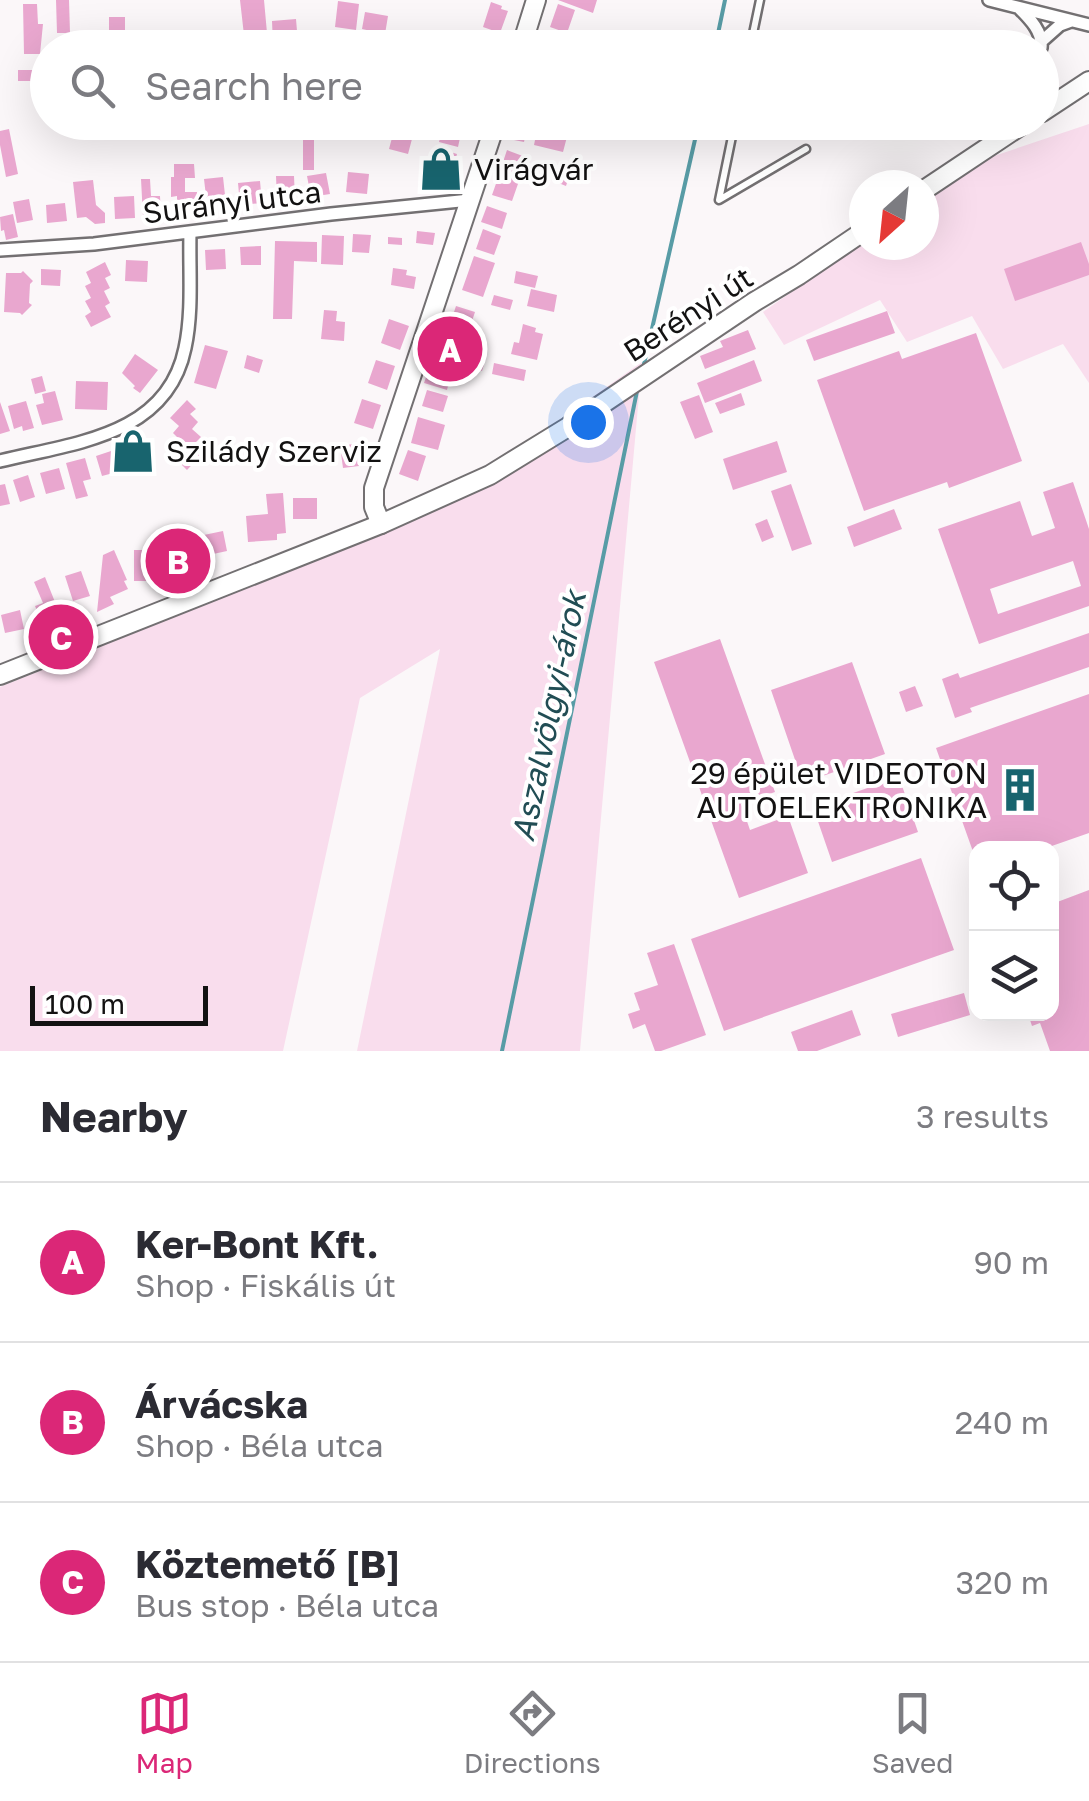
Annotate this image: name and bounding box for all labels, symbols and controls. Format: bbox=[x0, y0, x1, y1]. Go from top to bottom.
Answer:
search box bbox=[30, 30, 1059, 140]
icon: search bbox=[65, 58, 120, 113]
text: Search here bbox=[145, 63, 363, 108]
shop icon: Virágvár bbox=[417, 145, 465, 193]
place label: Virágvár bbox=[474, 151, 594, 187]
north arrow bbox=[849, 170, 939, 260]
street label: Surányi utca bbox=[141, 173, 323, 231]
street label: Berényi út bbox=[617, 259, 759, 369]
pin: A bbox=[418, 312, 482, 386]
your location bbox=[563, 397, 614, 448]
shop icon: Szilády Szerviz bbox=[109, 427, 157, 475]
place label: Szilády Szerviz bbox=[166, 433, 382, 469]
pin: B bbox=[146, 524, 210, 598]
water label: Aszalvölgyi-árok bbox=[503, 585, 594, 844]
pin: C bbox=[28, 600, 94, 674]
place label: 29 épület VIDEOTON AUTOELEKTRONIKA bbox=[690, 755, 987, 825]
building icon: 29 épület VIDEOTON AUTOELEKTRONIKA bbox=[996, 766, 1044, 814]
map controls bbox=[969, 841, 1059, 1021]
button: locate bbox=[969, 841, 1059, 931]
button: layers bbox=[969, 931, 1059, 1021]
scale bar bbox=[30, 981, 208, 1026]
text: 100 m bbox=[45, 987, 125, 1020]
text: Nearby bbox=[40, 1091, 188, 1141]
text: 3 results bbox=[916, 1097, 1049, 1135]
text: Ker-Bont Kft. bbox=[135, 1221, 379, 1266]
text: A bbox=[61, 1243, 84, 1281]
text: 90 m bbox=[973, 1243, 1049, 1281]
text: Shop · Fiskális út bbox=[135, 1266, 396, 1304]
text: Árvácska bbox=[135, 1381, 308, 1426]
text: B bbox=[61, 1403, 84, 1441]
text: 240 m bbox=[955, 1403, 1049, 1441]
text: Shop · Béla utca bbox=[135, 1426, 384, 1464]
text: Köztemető [B] bbox=[135, 1541, 401, 1586]
text: C bbox=[61, 1563, 84, 1601]
text: 320 m bbox=[956, 1563, 1049, 1601]
text: Bus stop · Béla utca bbox=[135, 1586, 439, 1624]
tab: Map bbox=[136, 1686, 193, 1779]
tab: Directions bbox=[464, 1686, 601, 1779]
tab: Saved bbox=[872, 1686, 953, 1779]

